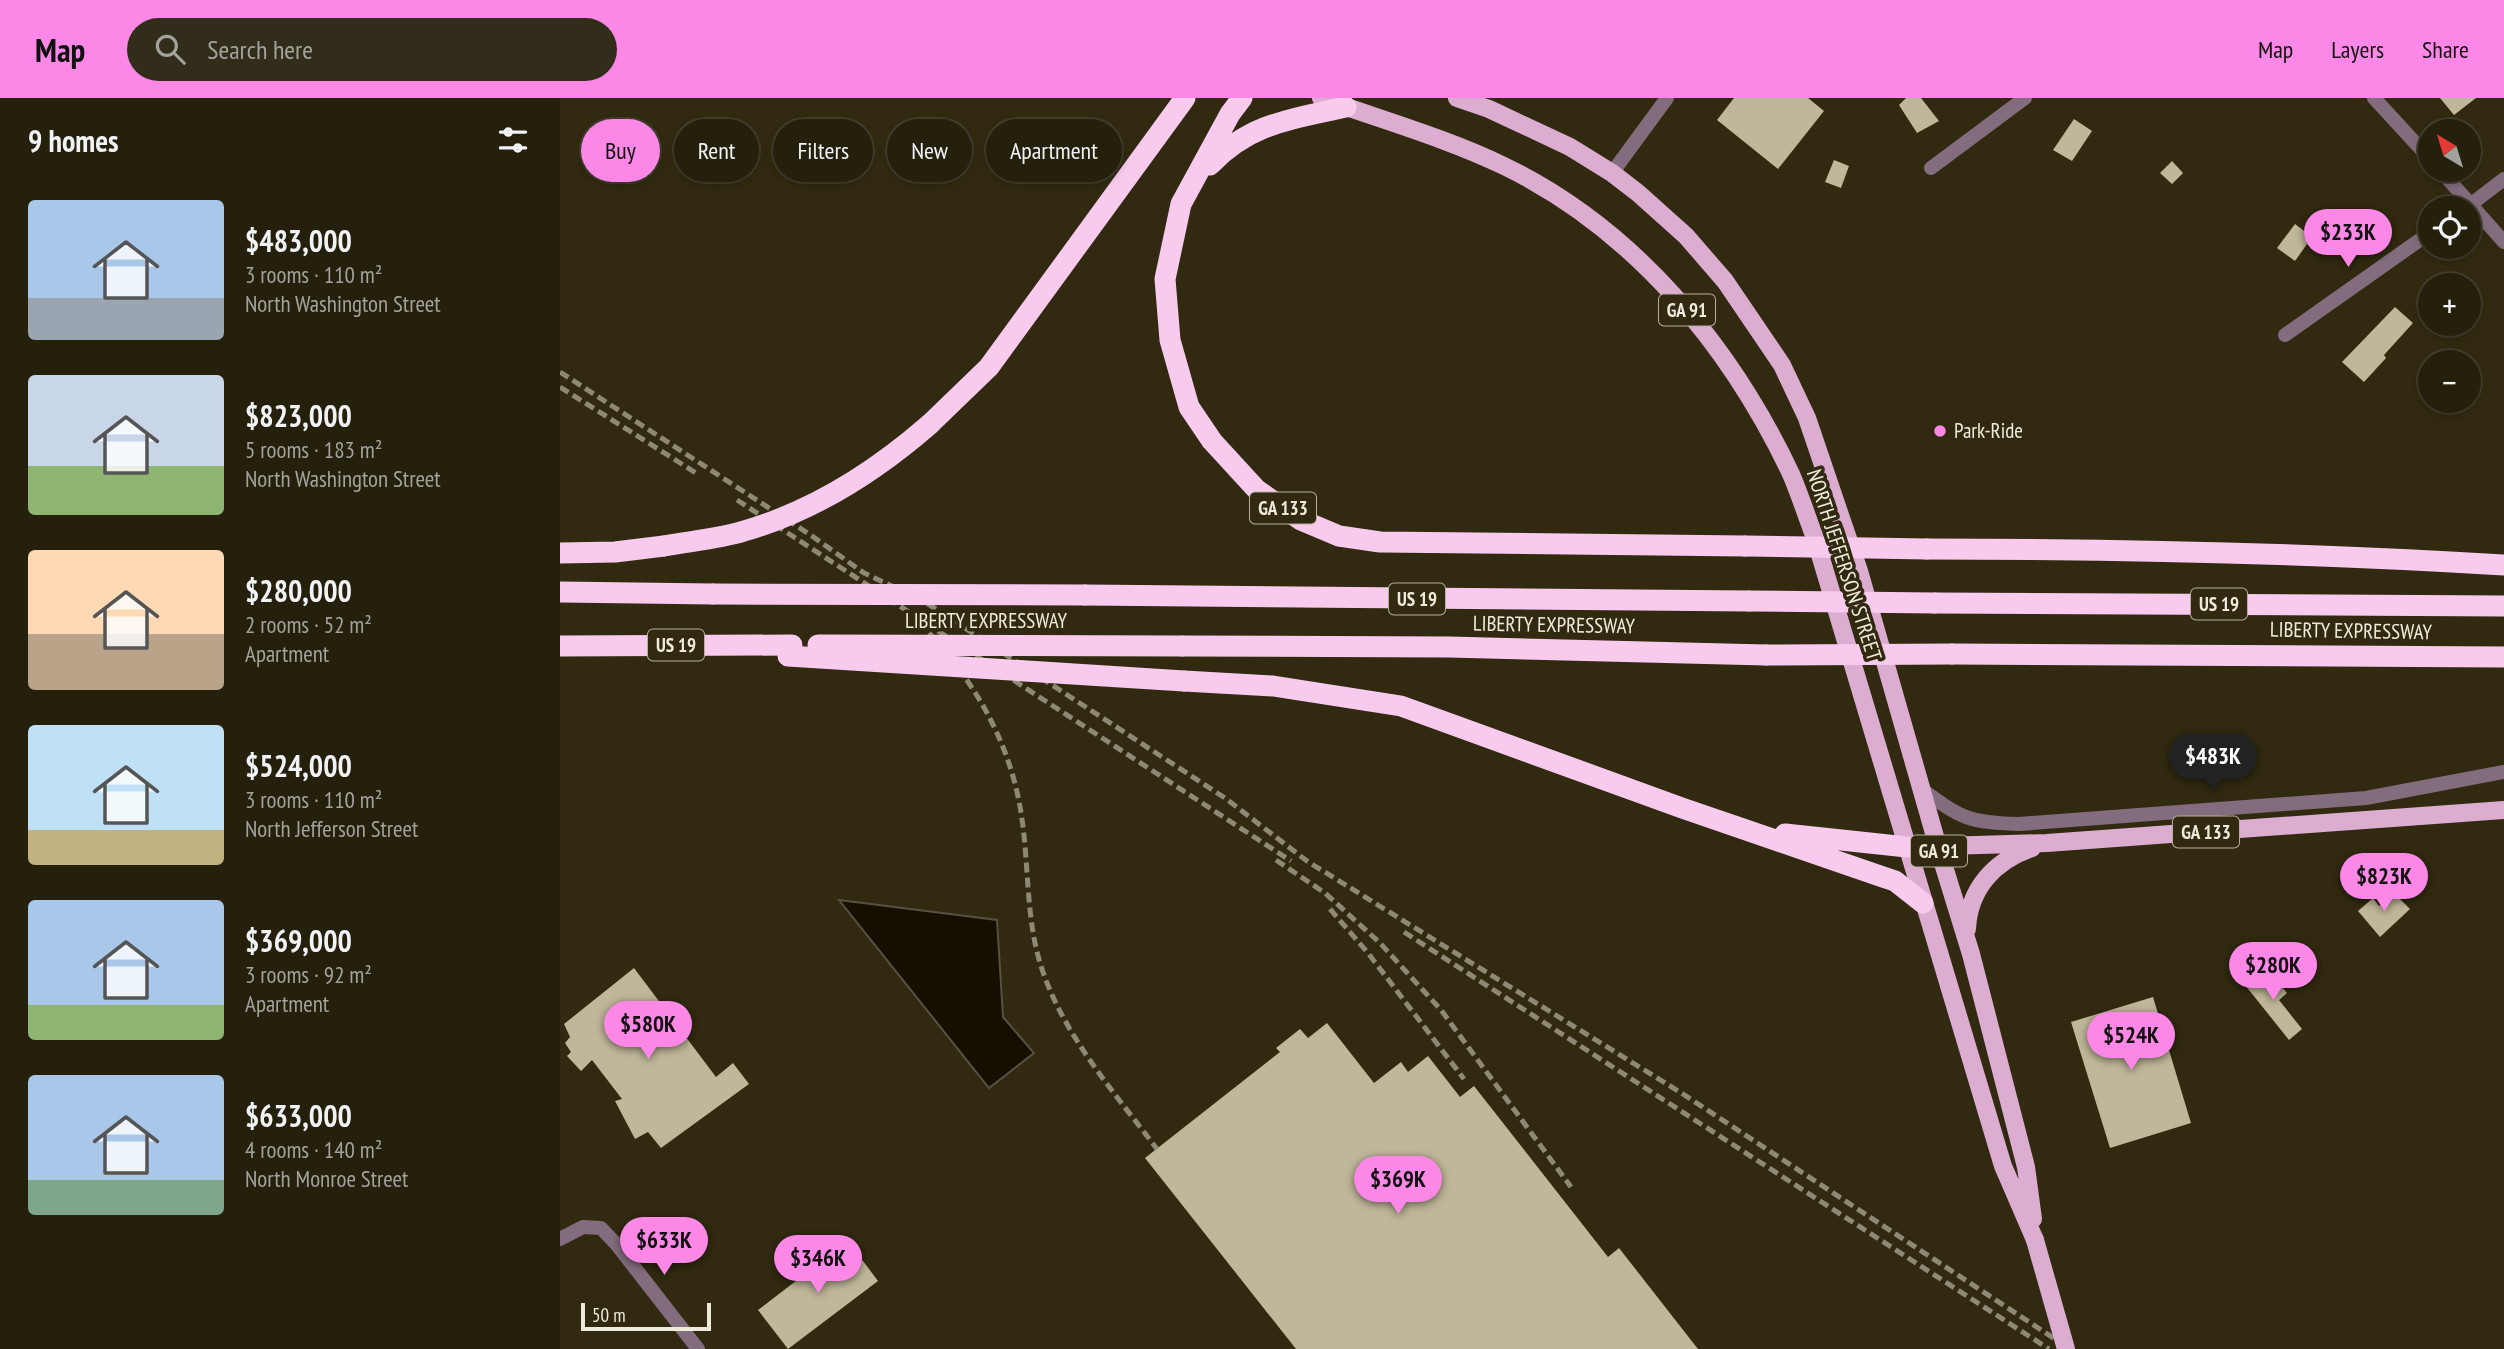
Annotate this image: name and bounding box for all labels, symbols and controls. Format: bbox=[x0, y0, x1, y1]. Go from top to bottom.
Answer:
search box bbox=[127, 18, 617, 81]
text: Map bbox=[35, 28, 85, 71]
icon: search bbox=[151, 30, 189, 68]
text: Search here bbox=[207, 33, 313, 66]
text: Map bbox=[2258, 34, 2293, 65]
text: Layers bbox=[2331, 34, 2384, 65]
text: Share bbox=[2422, 34, 2469, 65]
chip: Buy bbox=[581, 119, 660, 182]
chip: Rent bbox=[674, 119, 759, 182]
chip: Filters bbox=[773, 119, 873, 182]
chip: New bbox=[887, 119, 972, 182]
chip: Apartment bbox=[986, 119, 1122, 182]
north arrow bbox=[2418, 119, 2482, 182]
map controls bbox=[2418, 119, 2481, 413]
text: 9 homes bbox=[28, 121, 119, 160]
icon: filters bbox=[494, 121, 532, 159]
button: locate bbox=[2418, 196, 2481, 259]
pin: $233K bbox=[2299, 209, 2397, 269]
text: $233K bbox=[2320, 217, 2376, 246]
text: $483,000 bbox=[245, 221, 352, 260]
icon: home bbox=[84, 228, 168, 312]
text: 3 rooms · 110 m² bbox=[245, 260, 382, 289]
button: + bbox=[2418, 273, 2481, 336]
text: North Washington Street bbox=[245, 289, 441, 318]
road number: GA 91 bbox=[1659, 294, 1715, 326]
button: − bbox=[2418, 350, 2481, 413]
text: $823,000 bbox=[245, 396, 352, 435]
icon: home bbox=[84, 403, 168, 487]
place label: Park-Ride bbox=[1954, 417, 2023, 444]
marker: Park-Ride bbox=[1932, 423, 1948, 439]
text: 5 rooms · 183 m² bbox=[245, 435, 382, 464]
text: North Washington Street bbox=[245, 464, 441, 493]
street label: NORTH JEFFERSON STREET bbox=[1801, 466, 1888, 665]
road number: GA 133 bbox=[1250, 492, 1316, 524]
text: $280,000 bbox=[245, 571, 352, 610]
icon: home bbox=[84, 578, 168, 662]
road number: US 19 bbox=[1389, 584, 1445, 614]
road number: US 19 bbox=[2191, 589, 2247, 620]
street label: LIBERTY EXPRESSWAY bbox=[905, 607, 1067, 634]
text: 2 rooms · 52 m² bbox=[245, 610, 372, 639]
street label: LIBERTY EXPRESSWAY bbox=[1473, 610, 1636, 639]
street label: LIBERTY EXPRESSWAY bbox=[2270, 616, 2433, 645]
road number: US 19 bbox=[648, 630, 704, 660]
text: Apartment bbox=[245, 639, 329, 668]
pin: $483K bbox=[2164, 734, 2262, 793]
text: $483K bbox=[2185, 741, 2241, 770]
text: $524,000 bbox=[245, 746, 352, 785]
icon: home bbox=[84, 753, 168, 837]
text: 3 rooms · 110 m² bbox=[245, 785, 382, 814]
text: North Jefferson Street bbox=[245, 814, 418, 843]
road number: GA 133 bbox=[2173, 817, 2239, 848]
road number: GA 91 bbox=[1911, 836, 1967, 866]
pin: $823K bbox=[2335, 854, 2433, 913]
text: $823K bbox=[2356, 861, 2412, 890]
text: $369,000 bbox=[245, 921, 352, 960]
icon: home bbox=[84, 928, 168, 1012]
pin: $280K bbox=[2224, 942, 2322, 1002]
text: $280K bbox=[2245, 950, 2301, 979]
text: 3 rooms · 92 m² bbox=[245, 960, 372, 989]
text: Apartment bbox=[245, 989, 329, 1018]
pin: $580K bbox=[599, 1002, 697, 1061]
text: $580K bbox=[620, 1009, 676, 1038]
pin: $524K bbox=[2082, 1012, 2180, 1072]
text: $524K bbox=[2103, 1020, 2159, 1049]
text: $633,000 bbox=[245, 1096, 352, 1135]
icon: home bbox=[84, 1103, 168, 1187]
text: 4 rooms · 140 m² bbox=[245, 1135, 382, 1164]
pin: $369K bbox=[1349, 1156, 1447, 1216]
text: North Monroe Street bbox=[245, 1164, 408, 1193]
text: $369K bbox=[1370, 1164, 1426, 1193]
pin: $633K bbox=[615, 1218, 713, 1277]
text: $633K bbox=[636, 1225, 692, 1254]
pin: $346K bbox=[769, 1236, 867, 1295]
text: $346K bbox=[790, 1243, 846, 1272]
scale bar bbox=[581, 1300, 710, 1332]
text: 50 m bbox=[592, 1303, 626, 1327]

